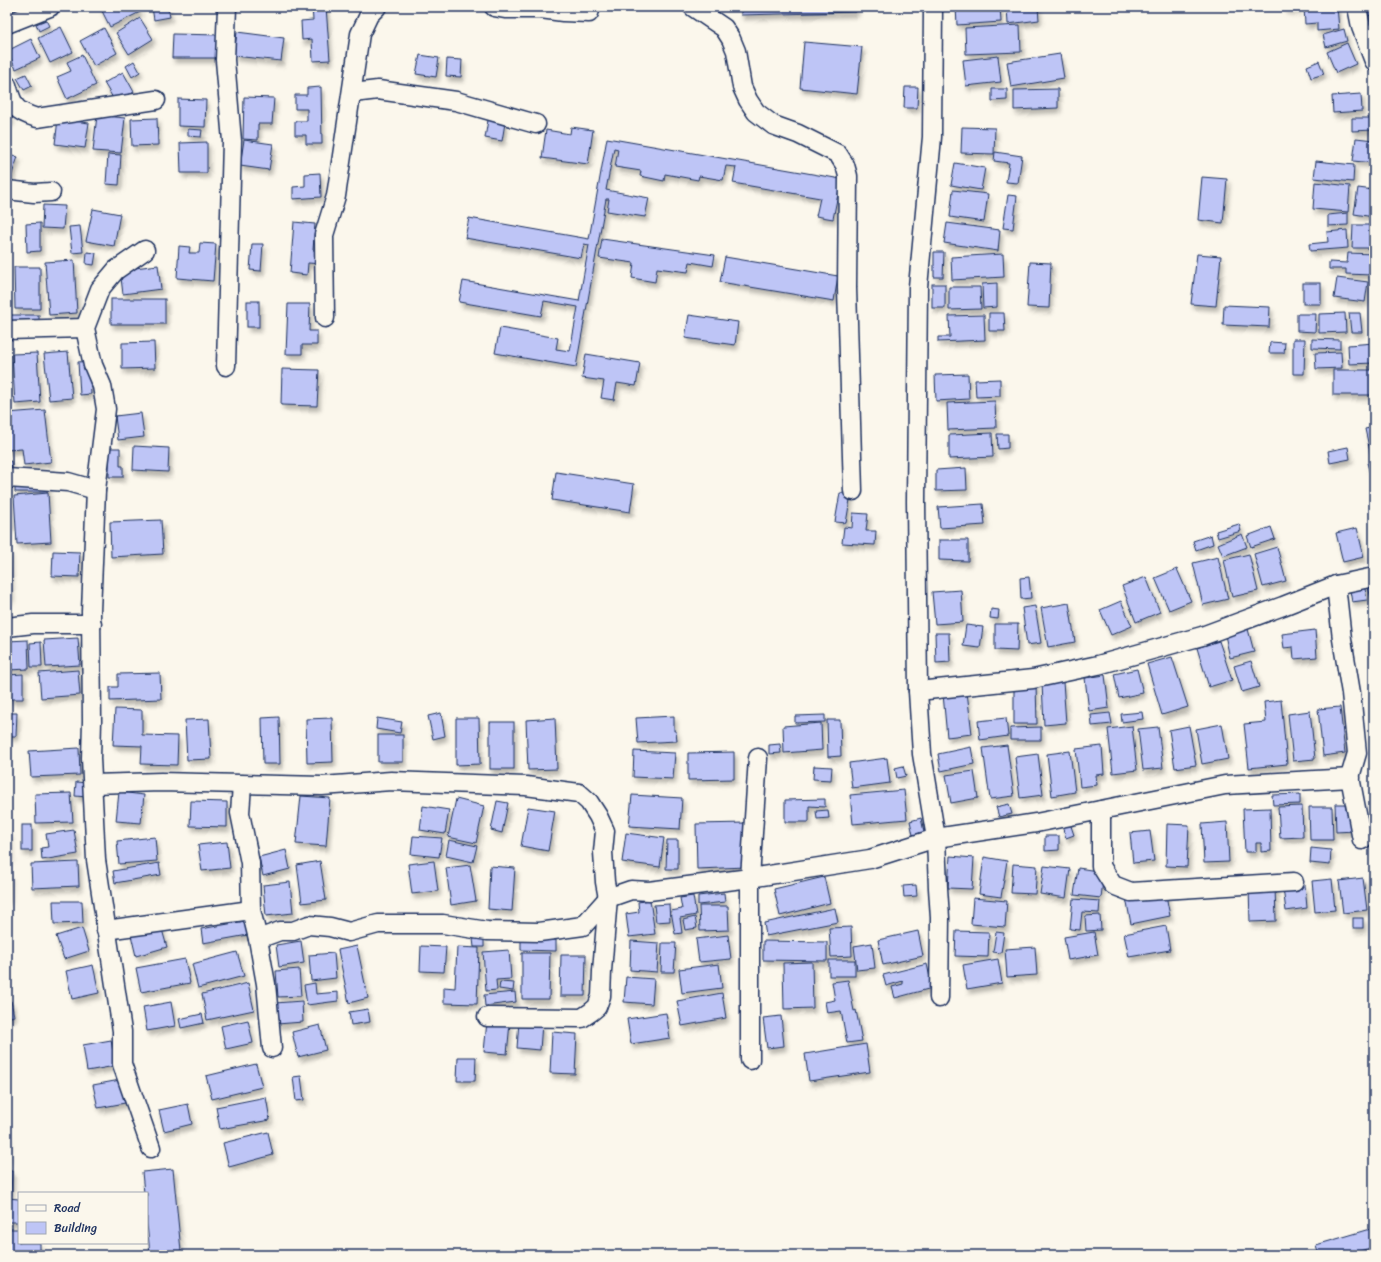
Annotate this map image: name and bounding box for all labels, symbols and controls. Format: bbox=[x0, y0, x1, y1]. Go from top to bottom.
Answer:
legend bbox=[18, 1192, 148, 1244]
text: Road bbox=[54, 1197, 81, 1219]
text: Building bbox=[54, 1217, 97, 1239]

